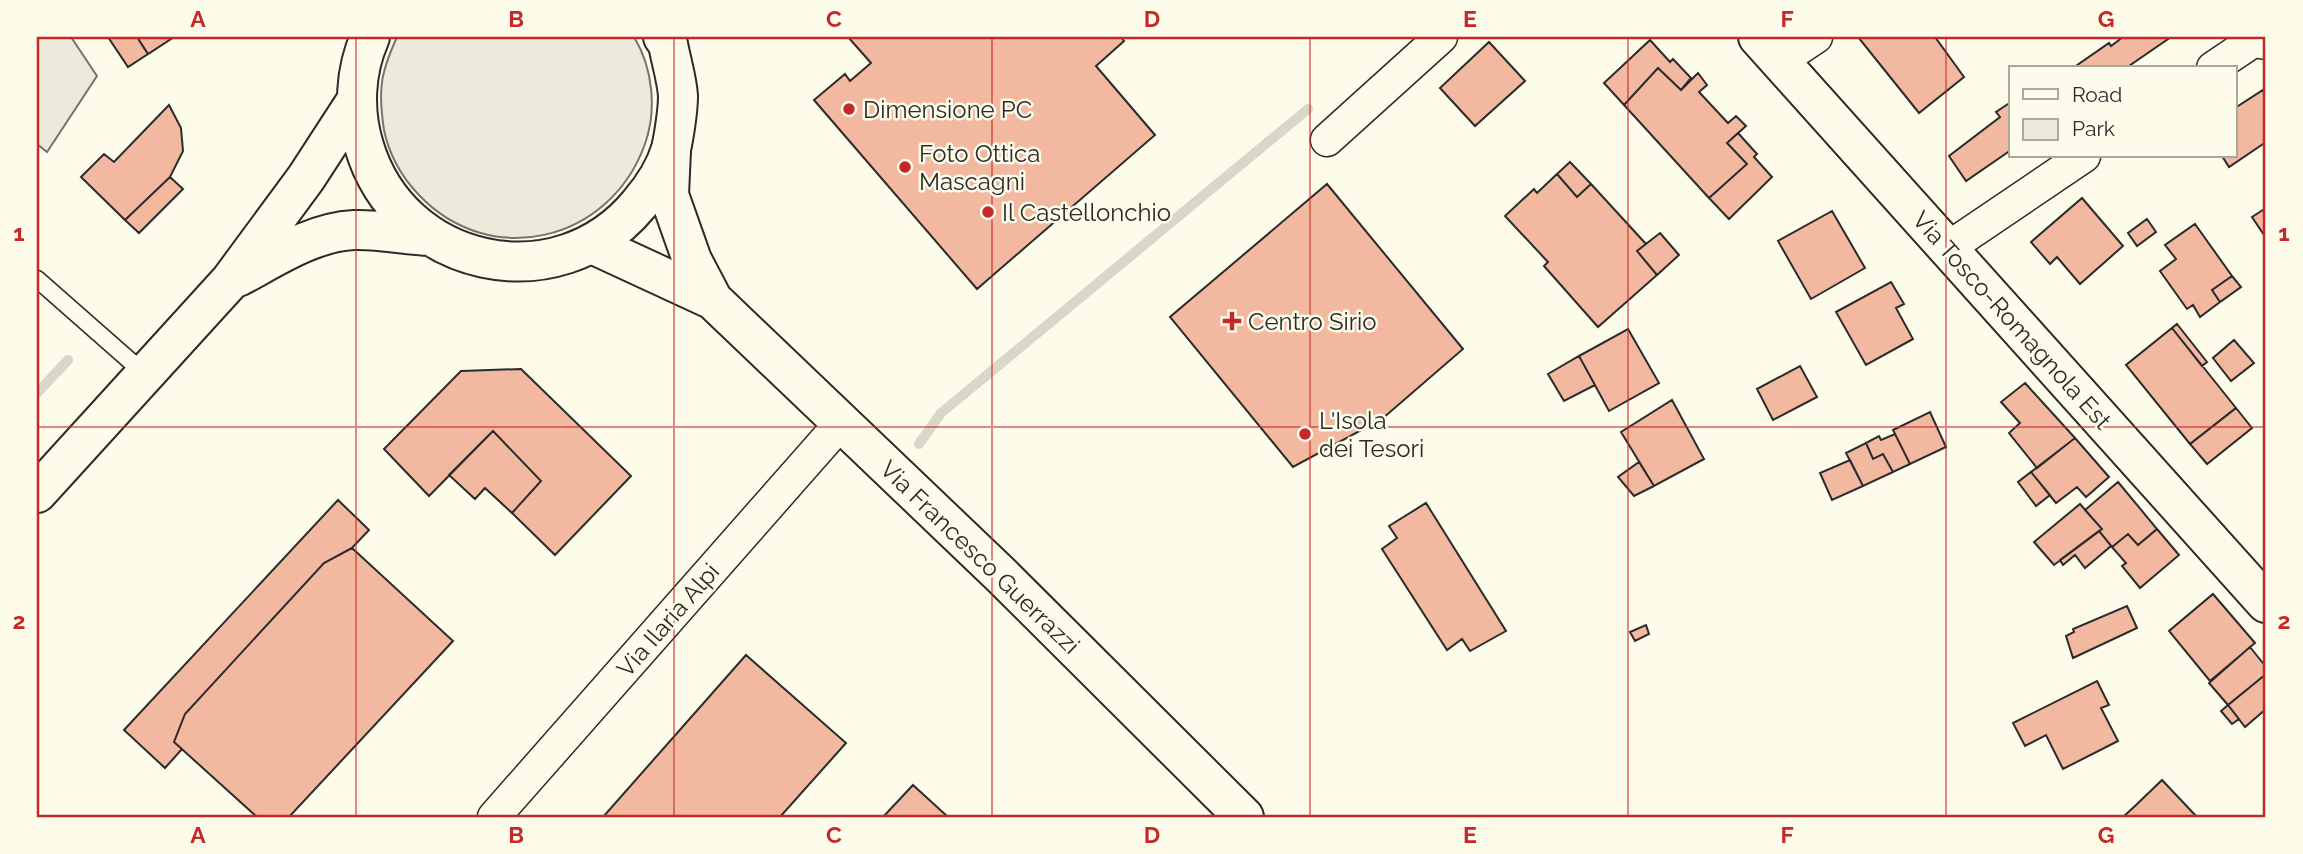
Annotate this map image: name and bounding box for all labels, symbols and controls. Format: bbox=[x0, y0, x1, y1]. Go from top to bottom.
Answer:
text: A bbox=[190, 5, 206, 32]
text: B bbox=[508, 5, 524, 32]
text: C bbox=[826, 5, 842, 32]
text: D bbox=[1144, 5, 1160, 32]
text: E bbox=[1463, 5, 1477, 32]
text: F bbox=[1780, 5, 1794, 32]
text: G bbox=[2098, 5, 2114, 32]
legend bbox=[2009, 66, 2236, 158]
text: Road bbox=[2072, 82, 2122, 107]
place label: Dimensione PC bbox=[863, 95, 1032, 124]
marker: Dimensione PC bbox=[841, 101, 857, 117]
text: Park bbox=[2072, 116, 2115, 141]
place label: Foto Ottica Mascagni bbox=[919, 139, 1040, 196]
marker: Foto Ottica Mascagni bbox=[897, 159, 913, 175]
place label: Il Castellonchio bbox=[1002, 198, 1171, 227]
marker: Il Castellonchio bbox=[980, 204, 996, 220]
street label: Via Tosco-Romagnola Est bbox=[1907, 205, 2117, 435]
text: 1 bbox=[13, 219, 25, 246]
text: 1 bbox=[2278, 219, 2290, 246]
place label: Centro Sirio bbox=[1248, 307, 1377, 336]
marker: Centro Sirio bbox=[1222, 311, 1242, 331]
place label: L'Isola dei Tesori bbox=[1319, 406, 1424, 463]
marker: L'Isola dei Tesori bbox=[1297, 426, 1313, 442]
street label: Via Francesco Guerrazzi bbox=[874, 454, 1086, 660]
street label: Via Ilaria Alpi bbox=[611, 557, 725, 683]
text: 2 bbox=[13, 607, 25, 634]
text: 2 bbox=[2278, 607, 2290, 634]
text: A bbox=[190, 821, 206, 848]
text: B bbox=[508, 821, 524, 848]
text: C bbox=[826, 821, 842, 848]
text: D bbox=[1144, 821, 1160, 848]
text: E bbox=[1463, 821, 1477, 848]
text: F bbox=[1780, 821, 1794, 848]
text: G bbox=[2098, 821, 2114, 848]

